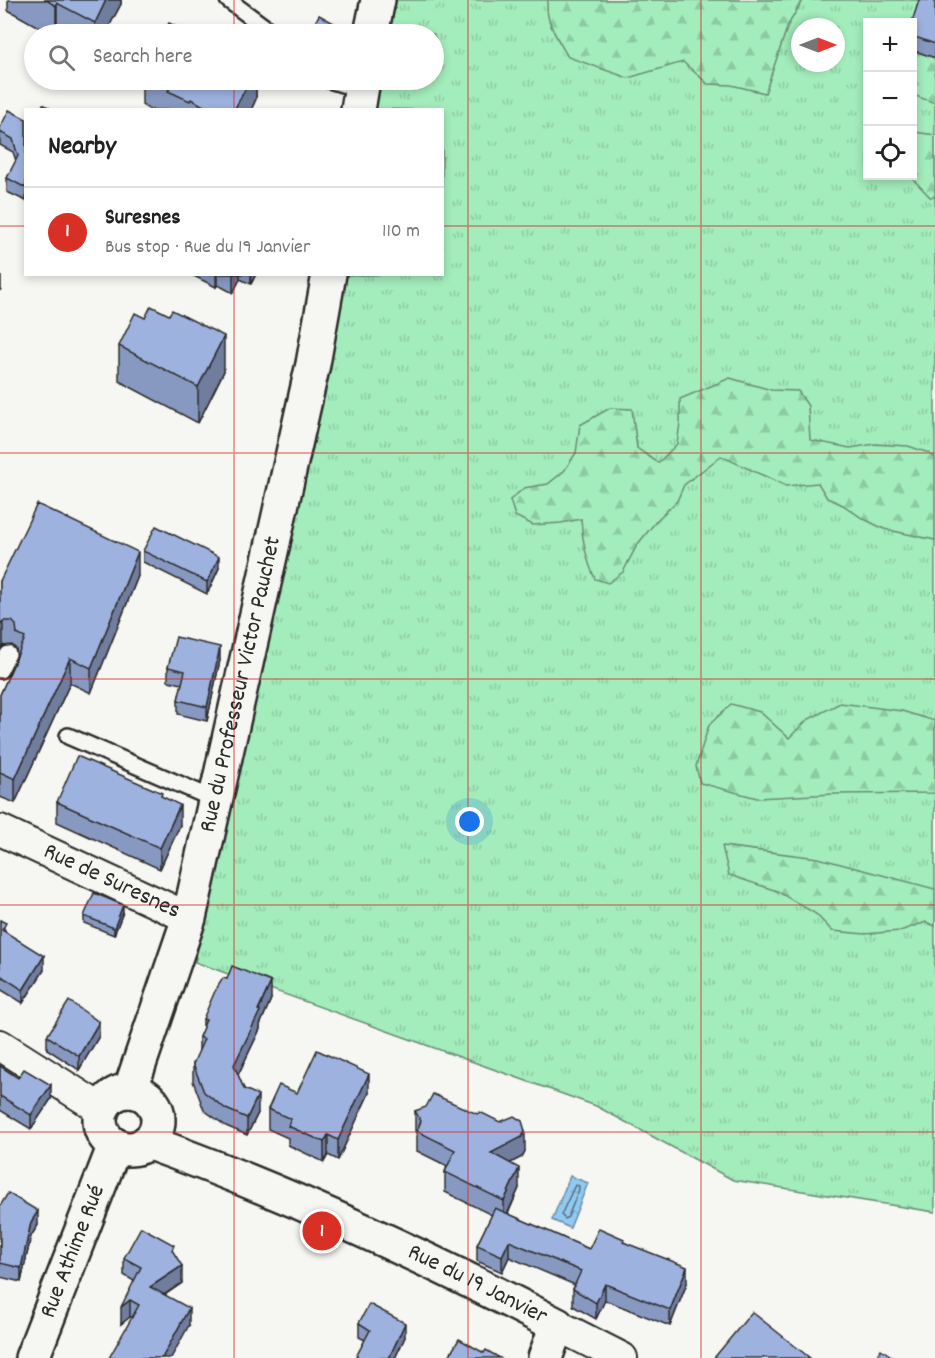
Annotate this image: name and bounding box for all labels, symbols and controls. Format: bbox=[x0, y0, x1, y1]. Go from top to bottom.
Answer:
north arrow bbox=[791, 18, 845, 72]
map controls bbox=[863, 18, 917, 180]
button: + bbox=[863, 18, 917, 72]
search box bbox=[24, 24, 444, 90]
icon: search bbox=[45, 41, 78, 74]
text: Search here bbox=[93, 42, 192, 73]
button: − bbox=[863, 72, 917, 126]
button: locate bbox=[863, 126, 917, 180]
text: Nearby bbox=[48, 129, 116, 166]
text: Suresnes bbox=[105, 203, 180, 234]
text: 1 bbox=[65, 218, 70, 246]
text: 110 m bbox=[382, 218, 420, 246]
text: Bus stop · Rue du 19 Janvier bbox=[105, 234, 310, 262]
street label: Rue du Professeur Victor Pauchet bbox=[192, 533, 291, 836]
your location bbox=[455, 807, 484, 836]
street label: Rue de Suresnes bbox=[37, 835, 186, 929]
street label: Rue Athime Rué bbox=[32, 1180, 115, 1323]
pin: 1 bbox=[302, 1208, 342, 1254]
street label: Rue du 19 Janvier bbox=[402, 1236, 553, 1334]

